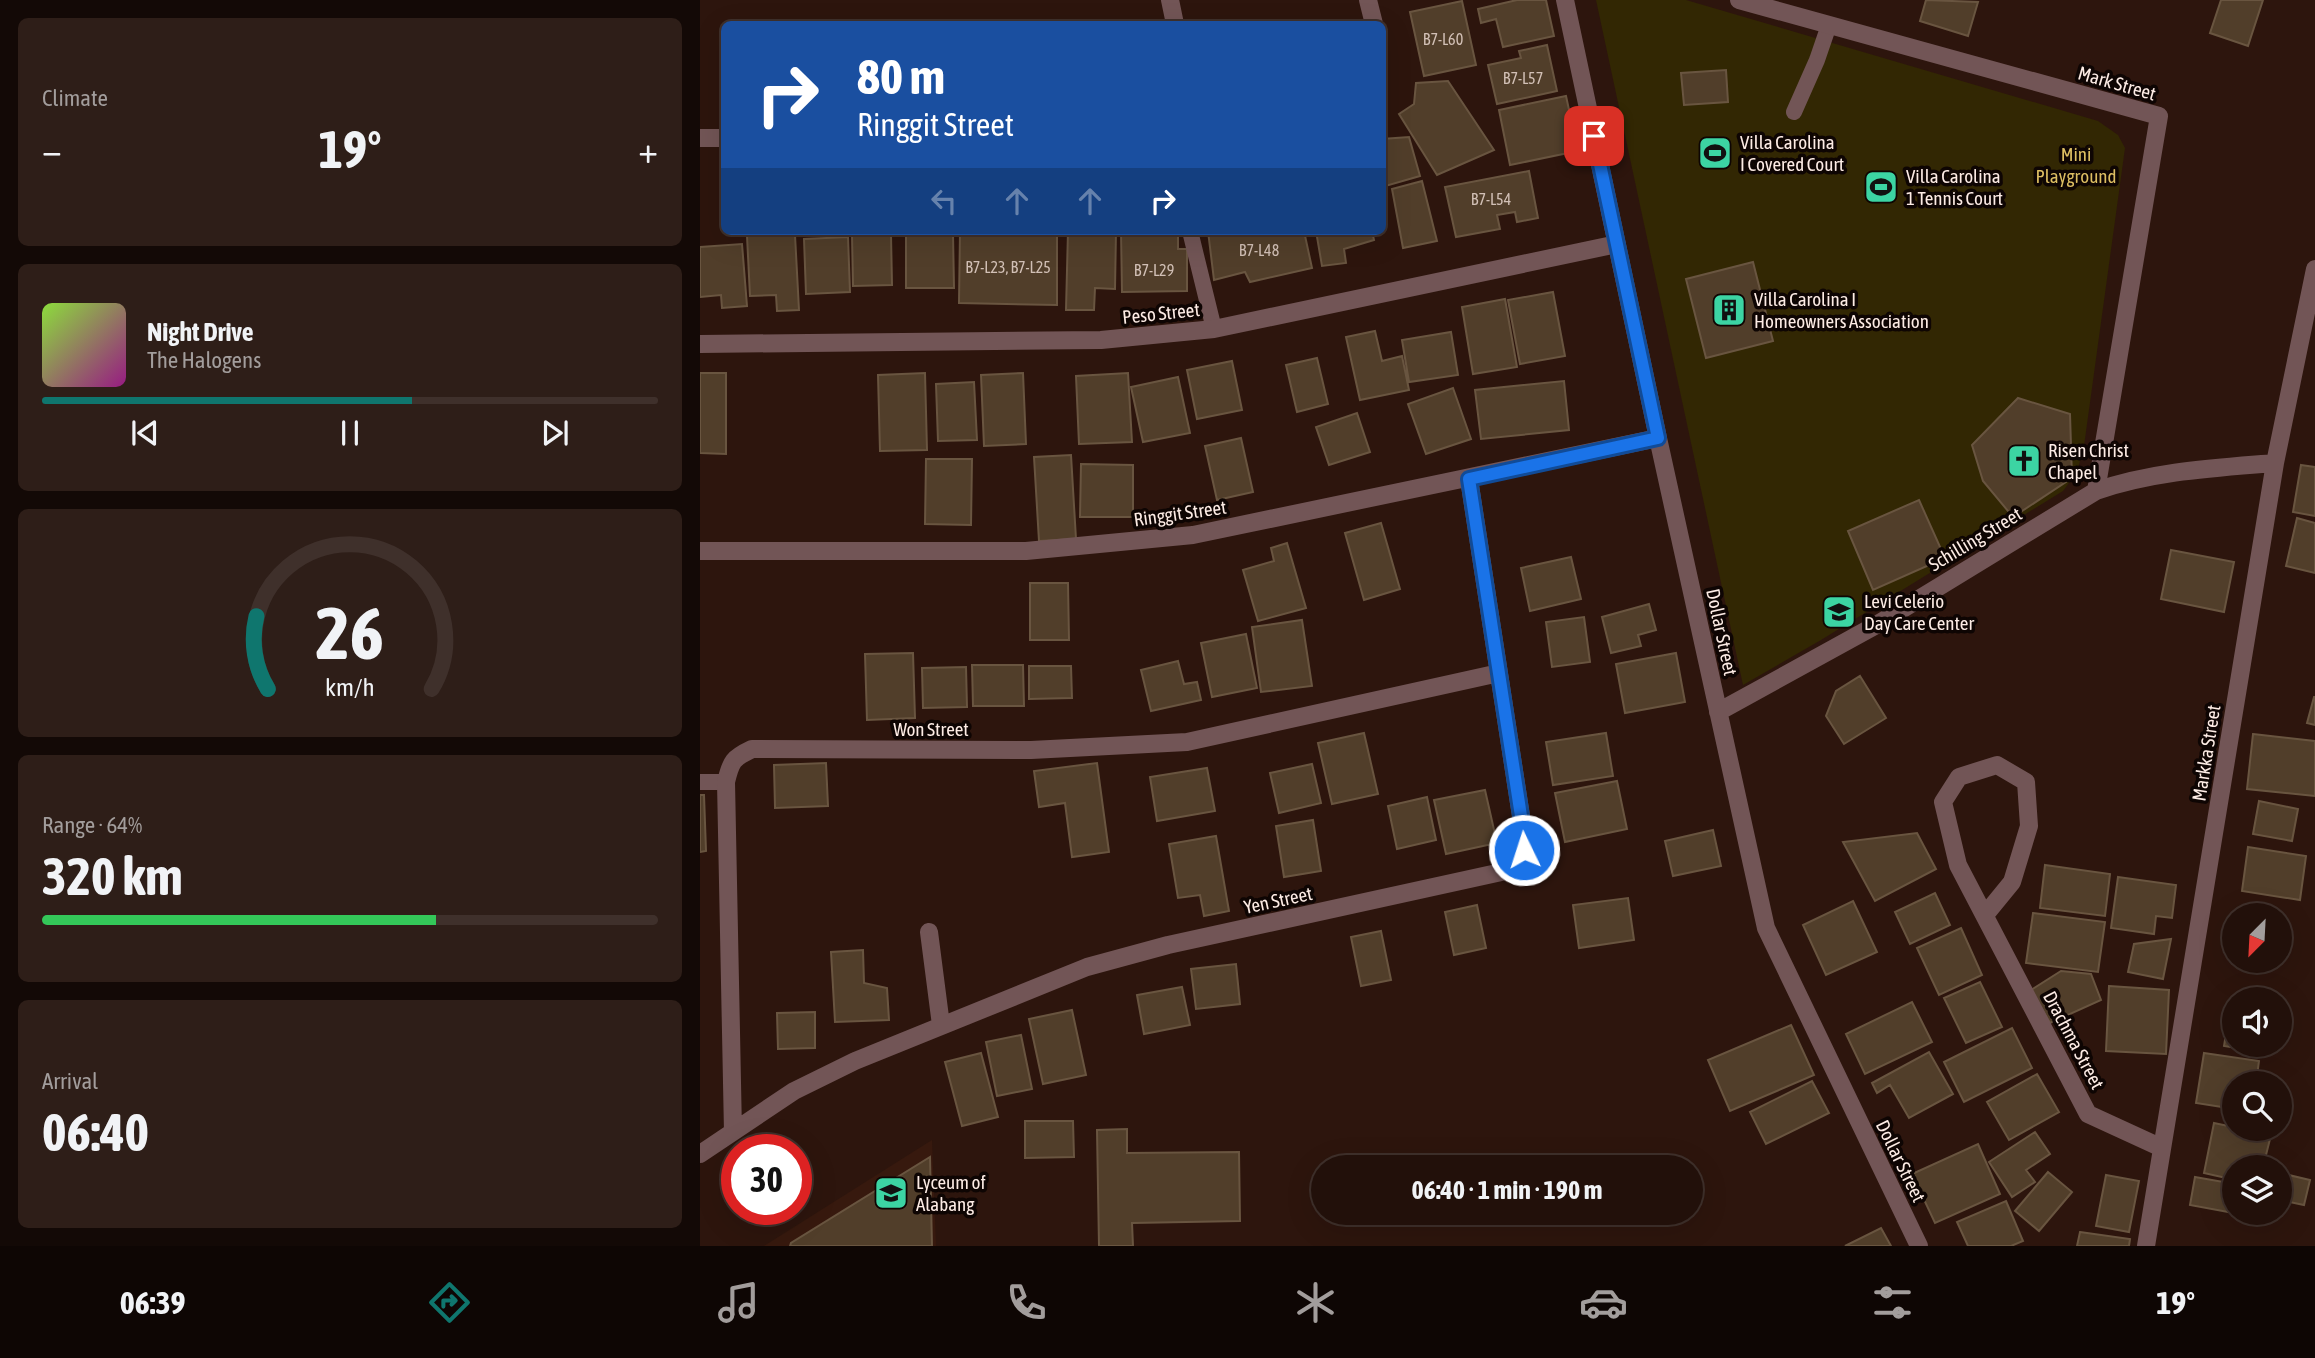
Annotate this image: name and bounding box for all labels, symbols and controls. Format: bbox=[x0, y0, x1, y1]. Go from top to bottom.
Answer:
house number: B7-L60 bbox=[1423, 30, 1463, 48]
text: 80 m bbox=[857, 48, 945, 104]
icon: right bbox=[742, 49, 833, 140]
street label: Mark Street bbox=[2076, 61, 2158, 105]
house number: B7-L57 bbox=[1503, 69, 1543, 87]
text: Climate bbox=[42, 85, 108, 111]
text: Ringgit Street bbox=[857, 106, 1014, 143]
pin bbox=[1564, 106, 1624, 166]
icon: arrive bbox=[1575, 117, 1613, 155]
text: 19° bbox=[318, 119, 382, 179]
text: − bbox=[42, 128, 62, 171]
text: + bbox=[638, 128, 658, 171]
place label: Villa Carolina I Covered Court bbox=[1740, 131, 1844, 175]
sports icon: Villa Carolina I Covered Court bbox=[1696, 134, 1734, 172]
park label: Mini Playground bbox=[2035, 143, 2117, 187]
place label: Villa Carolina 1 Tennis Court bbox=[1906, 165, 2003, 209]
sports icon: Villa Carolina 1 Tennis Court bbox=[1862, 168, 1900, 206]
icon: left bbox=[925, 182, 963, 220]
icon: ahead bbox=[998, 182, 1036, 220]
icon: ahead bbox=[1071, 182, 1109, 220]
icon: right bbox=[1144, 182, 1182, 220]
house number: B7-L54 bbox=[1471, 190, 1511, 208]
house number: B7-L48 bbox=[1239, 241, 1279, 259]
house number: B7-L23, B7-L25 bbox=[965, 258, 1051, 276]
house number: B7-L29 bbox=[1134, 261, 1174, 279]
place label: Villa Carolina I Homeowners Association bbox=[1754, 288, 1929, 332]
building icon: Villa Carolina I Homeowners Association bbox=[1710, 291, 1748, 329]
street label: Peso Street bbox=[1121, 298, 1201, 328]
text: Night Drive bbox=[147, 317, 254, 347]
text: The Halogens bbox=[147, 347, 261, 373]
icon: previous bbox=[126, 414, 164, 452]
icon: pause bbox=[331, 414, 369, 452]
icon: next bbox=[536, 414, 574, 452]
place label: Risen Christ Chapel bbox=[2048, 439, 2129, 483]
church icon: Risen Christ Chapel bbox=[2005, 442, 2043, 480]
street label: Ringgit Street bbox=[1132, 496, 1228, 530]
street label: Schilling Street bbox=[1924, 503, 2026, 575]
street label: Dollar Street bbox=[1702, 586, 1742, 678]
place label: Levi Celerio Day Care Center bbox=[1864, 590, 1974, 634]
text: 26 bbox=[316, 591, 384, 674]
school or university icon: Levi Celerio Day Care Center bbox=[1820, 593, 1858, 631]
text: km/h bbox=[325, 673, 375, 701]
street label: Markka Street bbox=[2188, 703, 2224, 803]
street label: Won Street bbox=[893, 718, 969, 740]
text: Range · 64% bbox=[42, 812, 142, 838]
position arrow bbox=[1487, 813, 1561, 887]
text: 320 km bbox=[42, 846, 183, 906]
street label: Yen Street bbox=[1242, 882, 1314, 918]
north arrow bbox=[2222, 903, 2292, 973]
map controls bbox=[2222, 903, 2292, 1225]
street label: Drachma Street bbox=[2039, 987, 2109, 1093]
button: sound bbox=[2222, 987, 2292, 1057]
text: Arrival bbox=[42, 1068, 98, 1094]
button: search bbox=[2222, 1071, 2292, 1141]
text: 06:40 bbox=[42, 1102, 149, 1162]
street label: Dollar Street bbox=[1872, 1116, 1930, 1206]
speed limit sign: 30 bbox=[721, 1134, 812, 1225]
button: layers bbox=[2222, 1155, 2292, 1225]
place label: Lyceum of Alabang bbox=[916, 1171, 986, 1215]
school or university icon: Lyceum of Alabang bbox=[872, 1174, 910, 1212]
text: 06:40 · 1 min · 190 m bbox=[1412, 1175, 1602, 1205]
icon: directions bbox=[425, 1278, 474, 1327]
icon: music bbox=[714, 1278, 763, 1327]
icon: phone bbox=[1002, 1278, 1051, 1327]
icon: climate bbox=[1291, 1278, 1340, 1327]
icon: car bbox=[1579, 1278, 1628, 1327]
icon: filters bbox=[1868, 1278, 1917, 1327]
text: 06:39 bbox=[120, 1284, 186, 1321]
text: 19° bbox=[2156, 1284, 2195, 1321]

